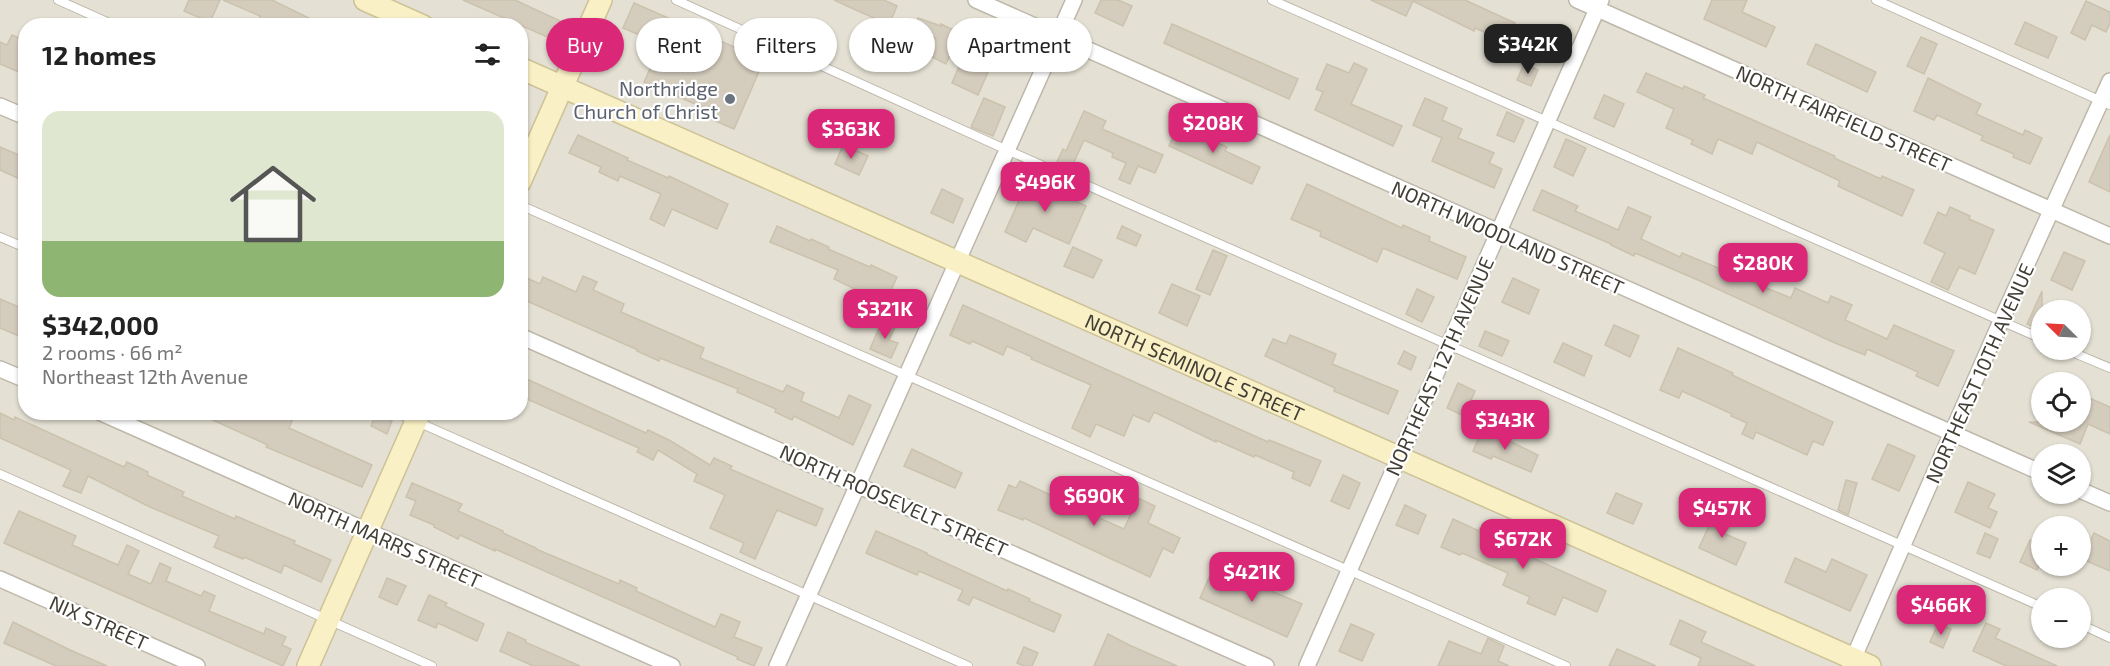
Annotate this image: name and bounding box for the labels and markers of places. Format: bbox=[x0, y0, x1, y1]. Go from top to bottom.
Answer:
pin: $342K bbox=[1486, 24, 1570, 75]
place label: Northridge Church of Christ bbox=[573, 76, 718, 123]
marker: Northridge Church of Christ bbox=[723, 92, 737, 106]
pin: $208K bbox=[1171, 103, 1255, 154]
pin: $363K bbox=[809, 109, 893, 160]
pin: $496K bbox=[1003, 162, 1087, 213]
pin: $280K bbox=[1721, 243, 1805, 294]
pin: $321K bbox=[843, 289, 927, 340]
pin: $343K bbox=[1463, 400, 1547, 451]
pin: $690K bbox=[1052, 476, 1136, 527]
pin: $457K bbox=[1680, 488, 1764, 539]
pin: $672K bbox=[1481, 519, 1565, 570]
pin: $421K bbox=[1210, 552, 1294, 603]
pin: $466K bbox=[1899, 585, 1983, 636]

